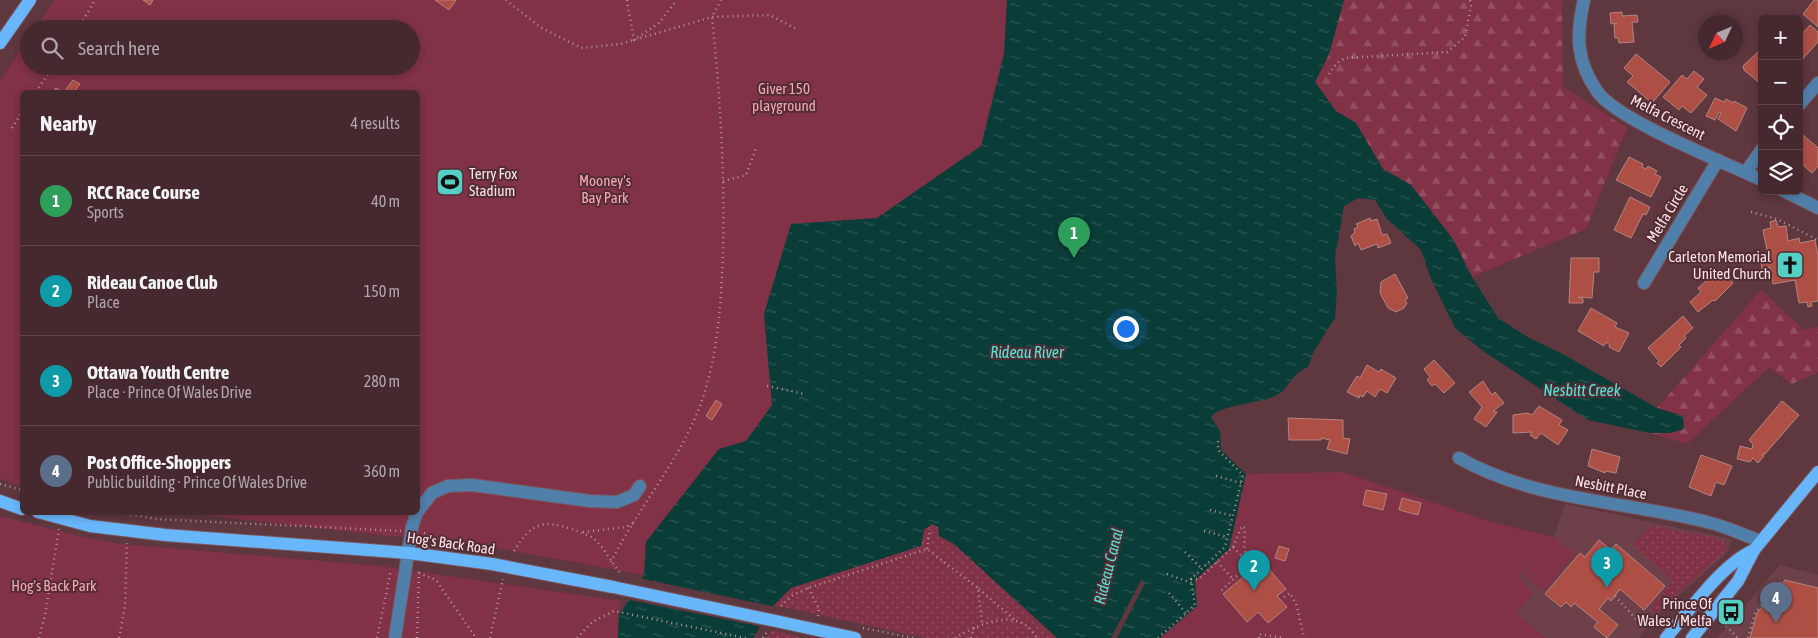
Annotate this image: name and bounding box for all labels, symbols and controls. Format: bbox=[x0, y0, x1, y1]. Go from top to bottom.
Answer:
north arrow bbox=[1698, 15, 1743, 60]
map controls bbox=[1758, 15, 1803, 195]
button: + bbox=[1758, 15, 1803, 60]
search box bbox=[20, 20, 420, 75]
icon: search bbox=[38, 34, 66, 62]
text: Search here bbox=[78, 37, 160, 59]
button: − bbox=[1758, 60, 1803, 105]
park label: Giver 150 playground bbox=[752, 80, 816, 114]
street label: Melfa Crescent bbox=[1628, 91, 1708, 143]
button: locate bbox=[1758, 105, 1803, 150]
text: Nearby bbox=[40, 111, 96, 135]
text: 4 results bbox=[350, 114, 400, 132]
button: layers bbox=[1758, 150, 1803, 195]
place label: Terry Fox Stadium bbox=[469, 165, 517, 199]
sports icon: Terry Fox Stadium bbox=[435, 167, 465, 197]
park label: Mooney's Bay Park bbox=[579, 172, 631, 206]
text: RCC Race Course bbox=[87, 181, 200, 203]
street label: Melfa Circle bbox=[1643, 181, 1691, 245]
text: 1 bbox=[52, 192, 60, 210]
text: 40 m bbox=[371, 192, 400, 210]
text: Sports bbox=[87, 203, 124, 221]
pin: 1 bbox=[1058, 217, 1090, 258]
place label: Carleton Memorial United Church bbox=[1668, 248, 1771, 282]
church icon: Carleton Memorial United Church bbox=[1775, 250, 1805, 280]
text: Rideau Canoe Club bbox=[87, 271, 218, 293]
text: 2 bbox=[52, 282, 60, 300]
text: 150 m bbox=[364, 282, 400, 300]
text: Place bbox=[87, 293, 120, 311]
your location bbox=[1113, 316, 1139, 342]
water label: Rideau River bbox=[990, 343, 1065, 361]
text: Ottawa Youth Centre bbox=[87, 361, 229, 383]
text: 3 bbox=[52, 372, 60, 390]
text: 280 m bbox=[364, 372, 400, 390]
water label: Nesbitt Creek bbox=[1543, 381, 1622, 399]
text: Place · Prince Of Wales Drive bbox=[87, 383, 252, 401]
text: Post Office-Shoppers bbox=[87, 451, 231, 473]
text: 4 bbox=[52, 462, 60, 480]
text: 360 m bbox=[364, 462, 400, 480]
street label: Nesbitt Place bbox=[1574, 472, 1649, 502]
text: Public building · Prince Of Wales Drive bbox=[87, 473, 307, 491]
water label: Rideau Canal bbox=[1090, 526, 1126, 606]
street label: Hog's Back Road bbox=[406, 528, 496, 558]
pin: 3 bbox=[1591, 547, 1623, 588]
pin: 2 bbox=[1238, 550, 1270, 591]
park label: Hog's Back Park bbox=[11, 577, 97, 594]
pin: 4 bbox=[1760, 582, 1792, 623]
place label: Prince Of Wales / Melfa bbox=[1638, 595, 1712, 629]
bus stop icon: Prince Of Wales / Melfa bbox=[1716, 597, 1746, 627]

